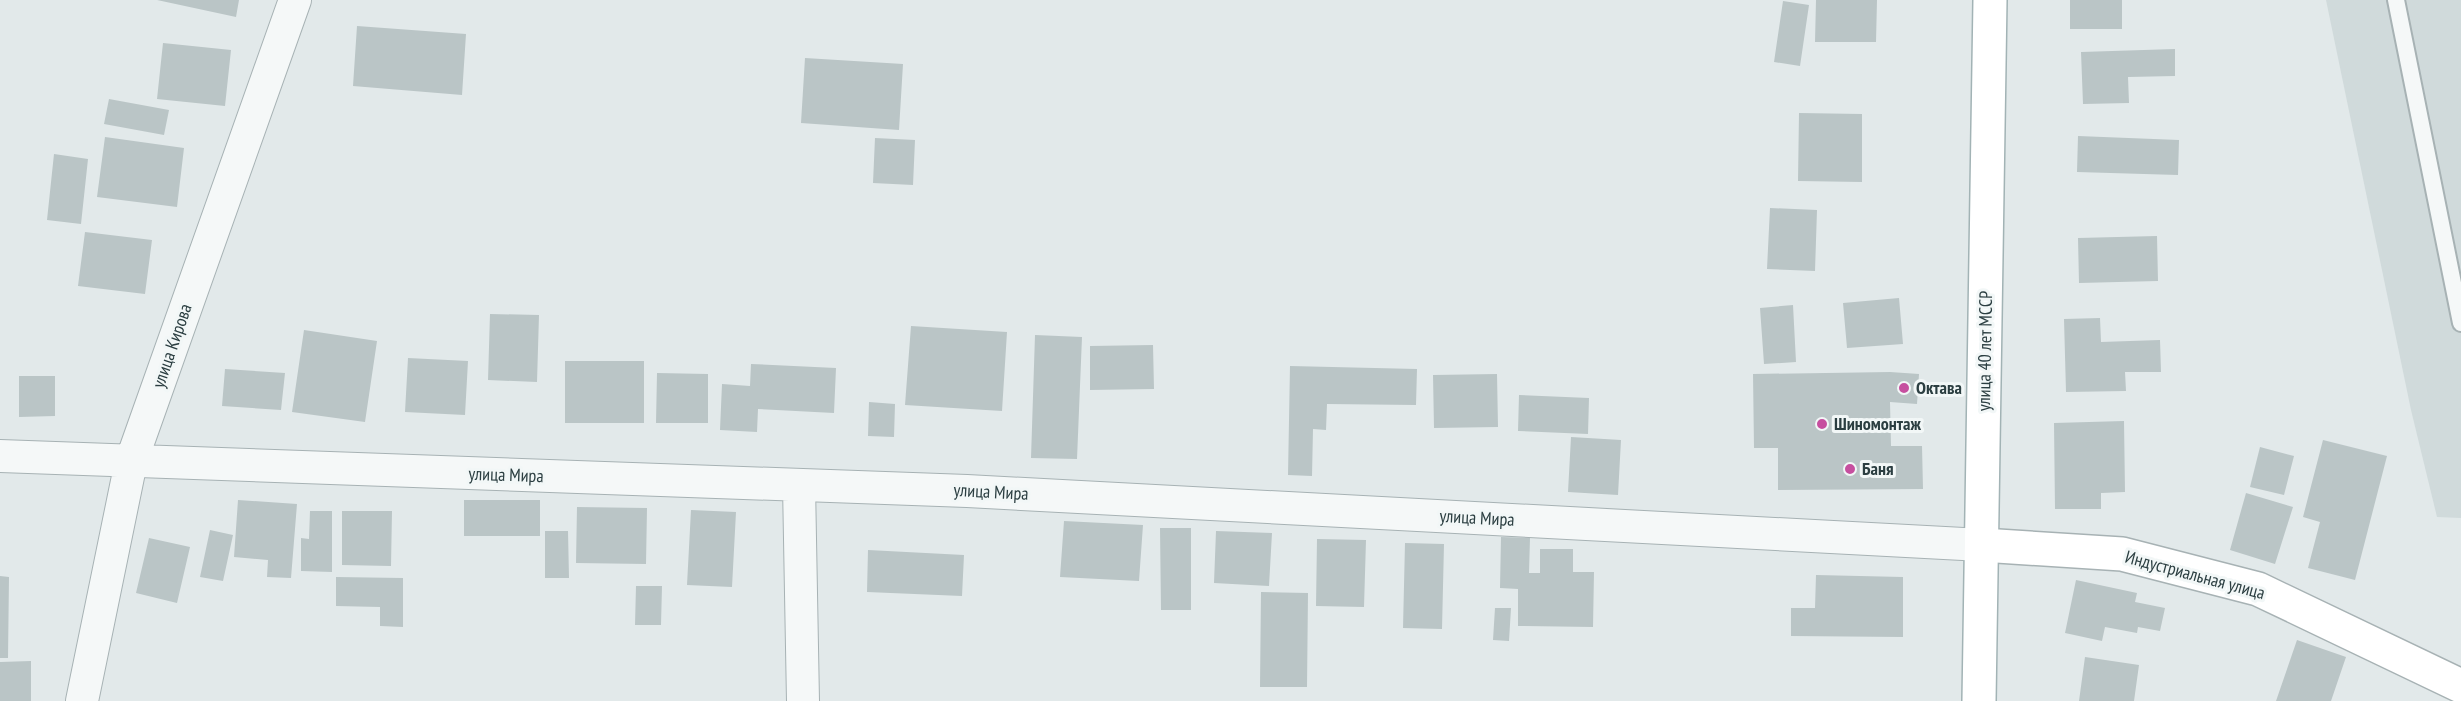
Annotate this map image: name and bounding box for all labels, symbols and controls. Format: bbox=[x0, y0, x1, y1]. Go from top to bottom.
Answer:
street label: улица 40 лет МССР bbox=[1972, 291, 1997, 411]
street label: улица Кирова bbox=[146, 301, 197, 391]
place label: Октава bbox=[1916, 376, 1962, 399]
marker: Октава bbox=[1897, 381, 1911, 395]
place label: Шиномонтаж bbox=[1834, 412, 1921, 435]
marker: Шиномонтаж bbox=[1815, 417, 1829, 431]
place label: Баня bbox=[1862, 457, 1894, 480]
street label: улица Мира bbox=[468, 462, 544, 487]
marker: Баня bbox=[1843, 462, 1857, 476]
street label: улица Мира bbox=[953, 478, 1029, 505]
street label: улица Мира bbox=[1439, 504, 1515, 531]
street label: Индустриальная улица bbox=[2123, 545, 2268, 604]

